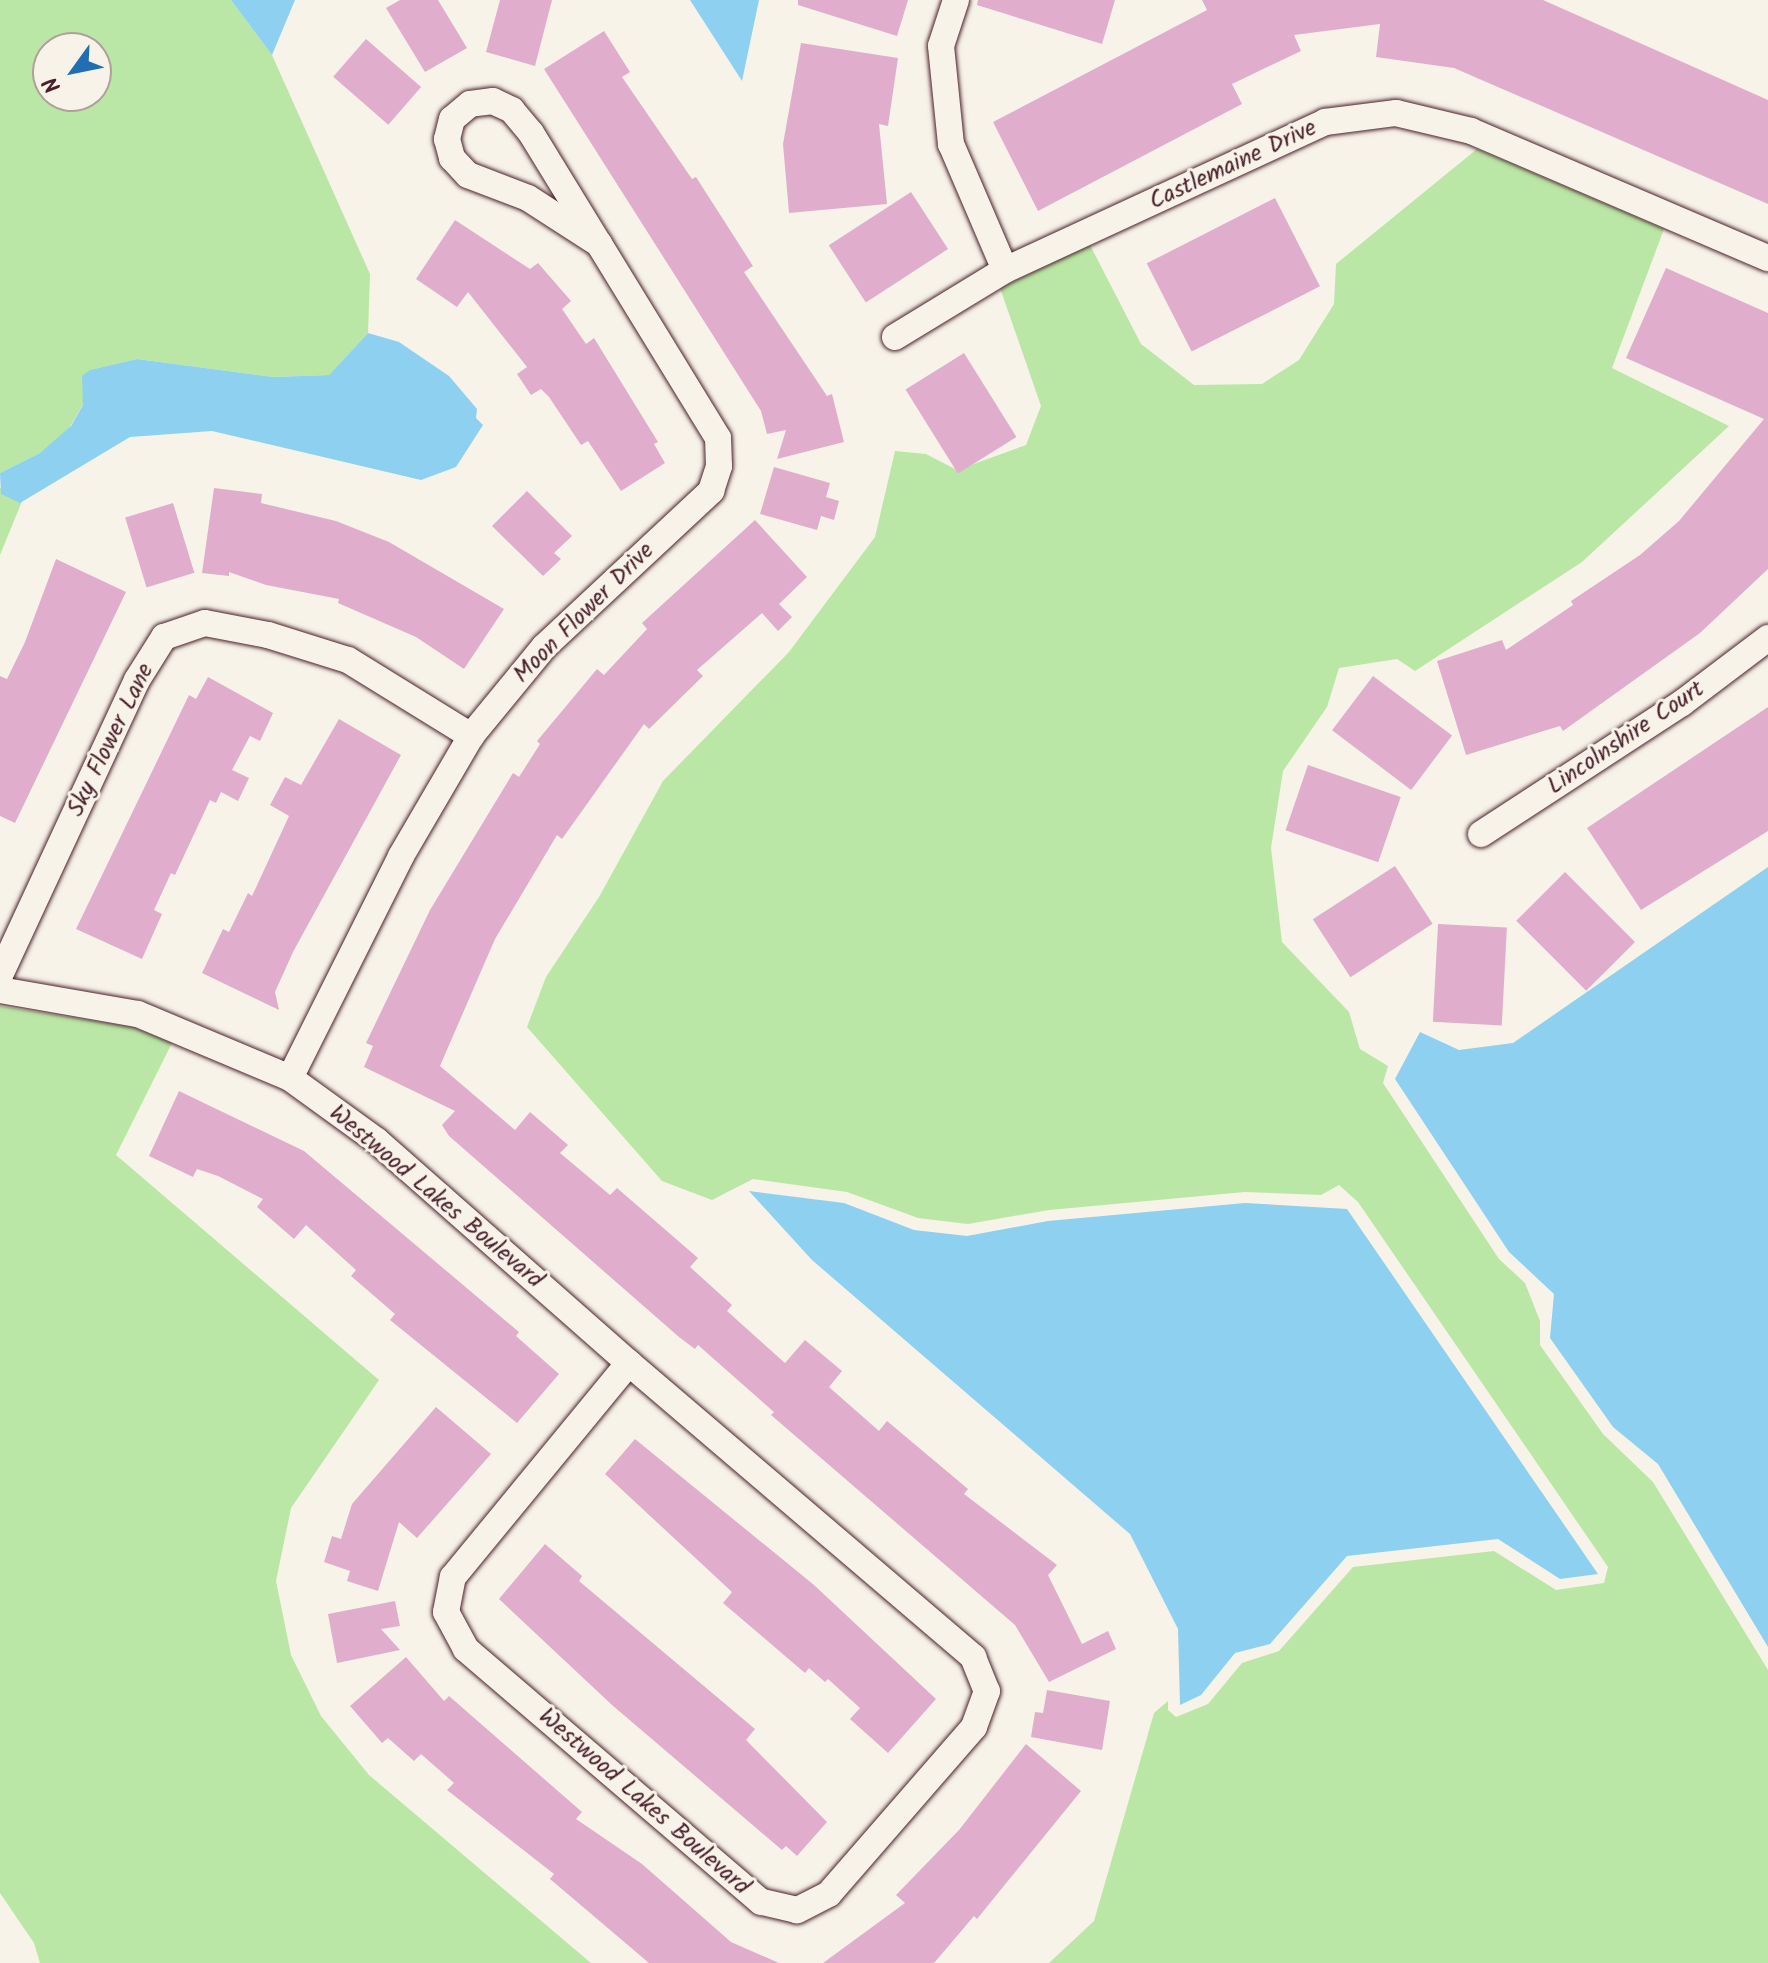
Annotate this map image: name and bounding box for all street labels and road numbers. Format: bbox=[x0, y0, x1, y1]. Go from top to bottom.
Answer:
street label: Castlemaine Drive bbox=[1145, 114, 1321, 216]
street label: Moon Flower Drive bbox=[508, 537, 660, 689]
street label: Sky Flower Lane bbox=[62, 659, 160, 821]
street label: Lincolnshire Court bbox=[1542, 675, 1710, 801]
street label: Westwood Lakes Boulevard bbox=[323, 1099, 549, 1295]
street label: Westwood Lakes Boulevard bbox=[532, 1702, 756, 1902]

